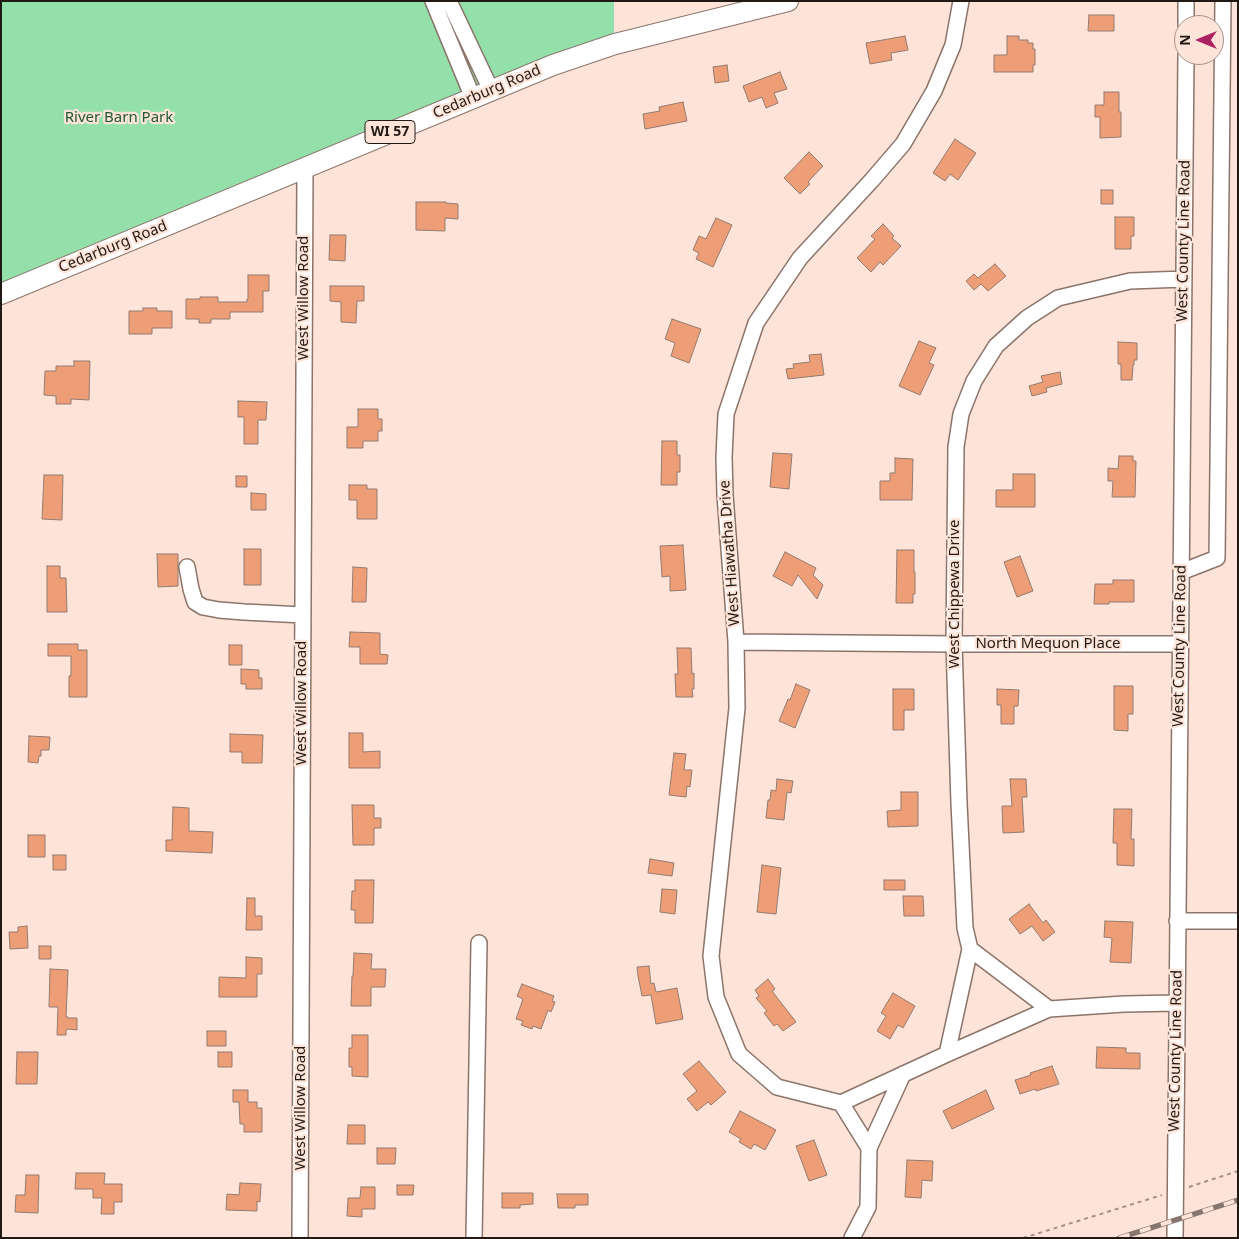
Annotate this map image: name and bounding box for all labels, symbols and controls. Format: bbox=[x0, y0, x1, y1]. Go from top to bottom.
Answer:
north arrow bbox=[1174, 15, 1224, 65]
text: N bbox=[1175, 34, 1194, 46]
street label: Cedarburg Road bbox=[430, 61, 544, 123]
park label: River Barn Park bbox=[65, 109, 173, 127]
road number: WI 57 bbox=[365, 120, 415, 144]
street label: West County Line Road bbox=[1174, 160, 1194, 322]
street label: Cedarburg Road bbox=[56, 217, 170, 277]
street label: West Willow Road bbox=[295, 236, 313, 360]
street label: West Hiawatha Drive bbox=[716, 479, 744, 627]
street label: West Chippewa Drive bbox=[946, 519, 964, 669]
street label: West County Line Road bbox=[1170, 565, 1190, 727]
street label: North Mequon Place bbox=[975, 635, 1121, 653]
street label: West Willow Road bbox=[293, 641, 311, 765]
street label: West County Line Road bbox=[1166, 970, 1186, 1132]
street label: West Willow Road bbox=[292, 1046, 310, 1170]

